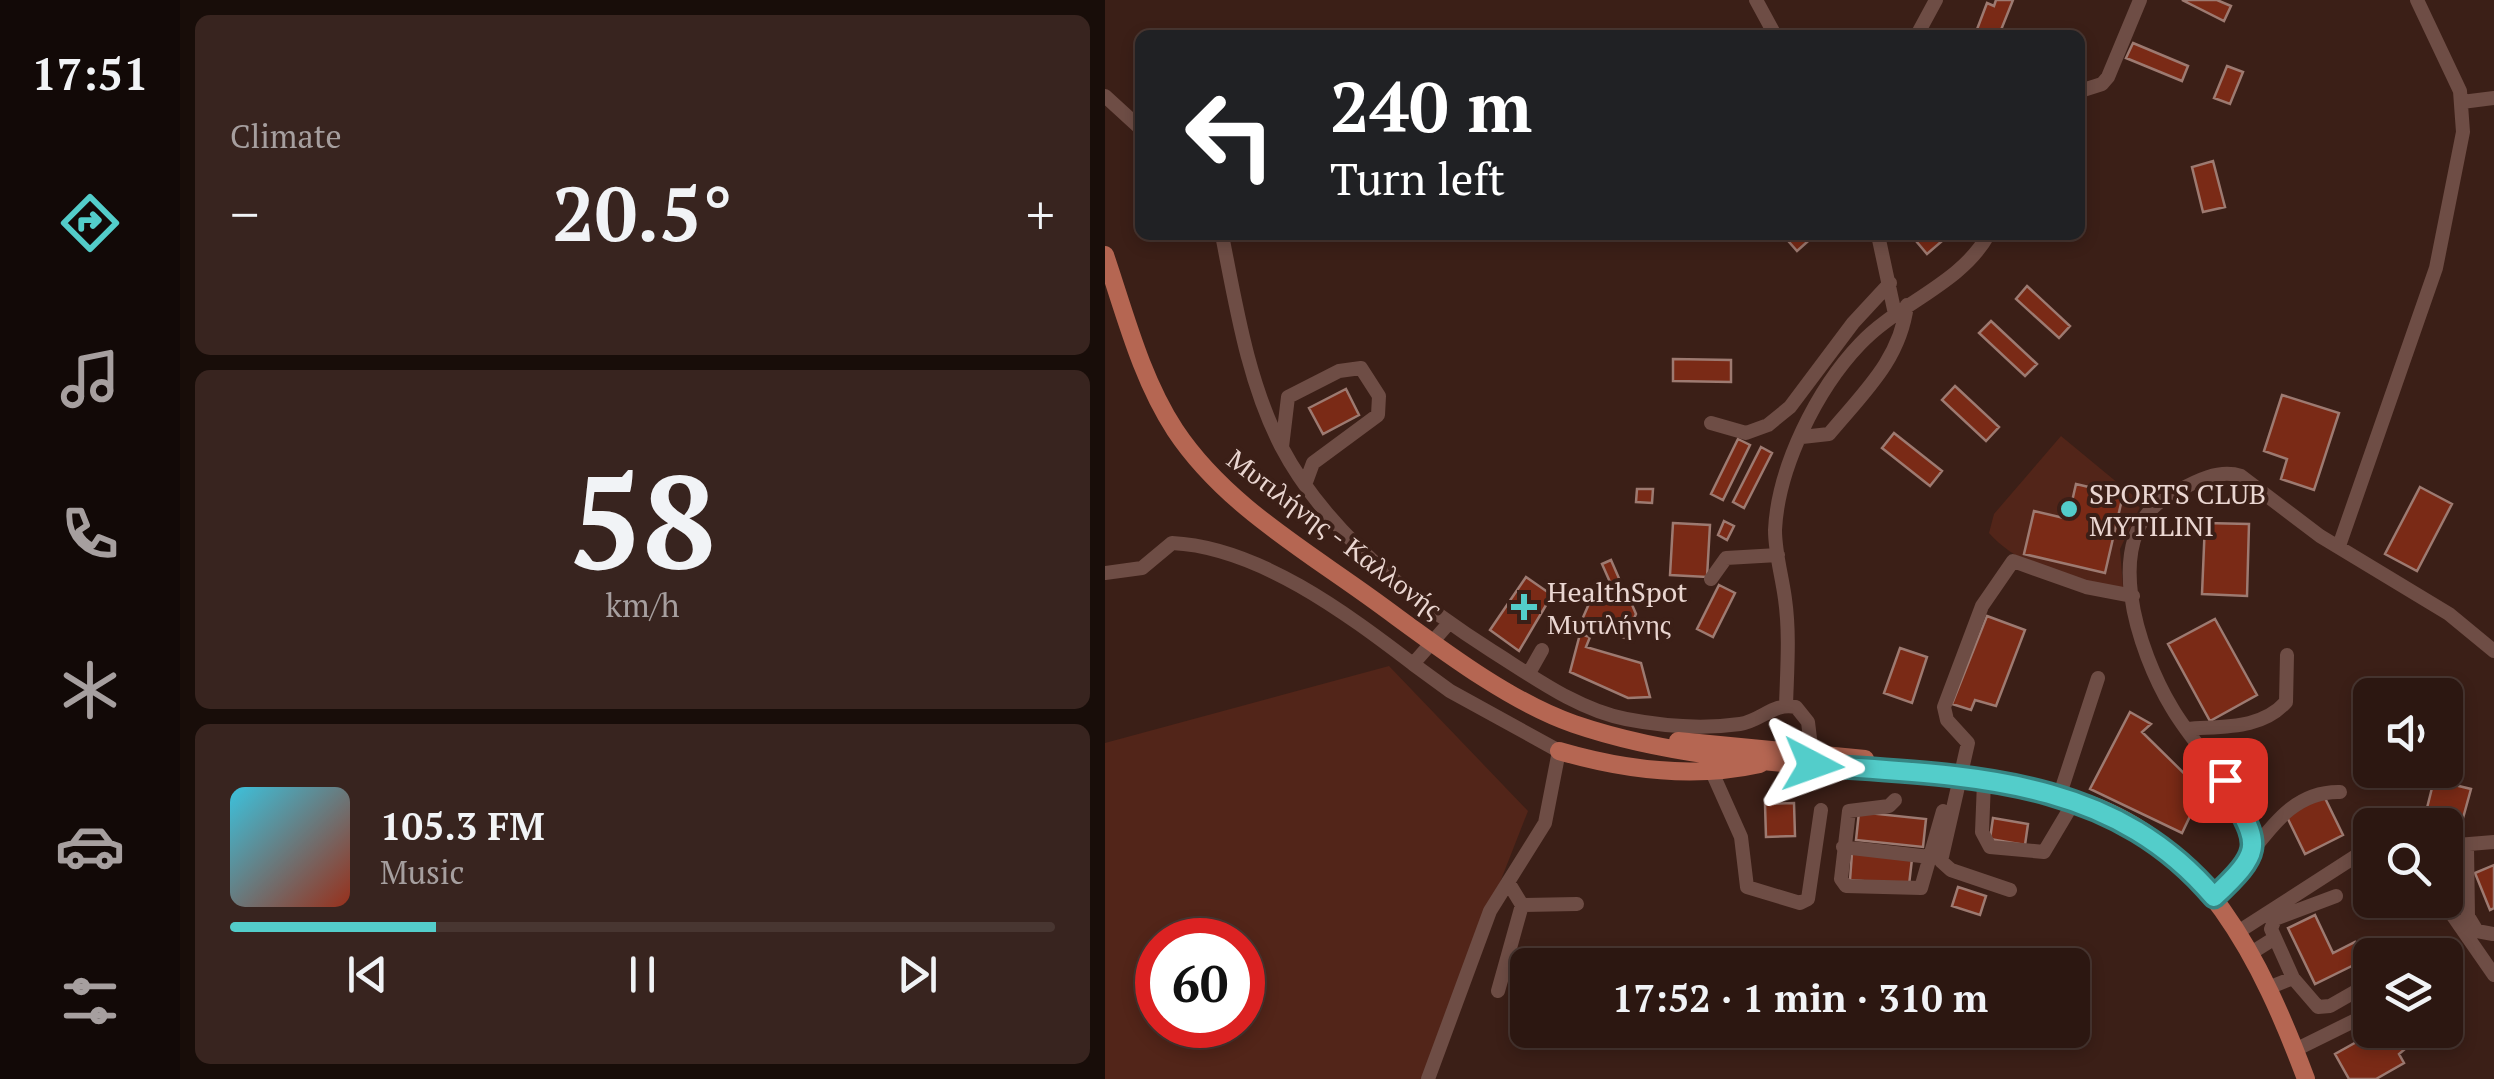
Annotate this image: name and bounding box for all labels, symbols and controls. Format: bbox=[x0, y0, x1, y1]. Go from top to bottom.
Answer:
text: 17:51 bbox=[31, 43, 149, 103]
text: 240 m bbox=[1330, 59, 1532, 152]
icon: left bbox=[1165, 70, 1295, 200]
text: Climate bbox=[230, 115, 342, 157]
text: Turn left bbox=[1330, 148, 1505, 208]
text: 20.5° bbox=[552, 163, 733, 262]
text: − bbox=[230, 177, 259, 250]
text: + bbox=[1026, 177, 1055, 250]
icon: directions bbox=[55, 188, 125, 258]
icon: music bbox=[55, 344, 125, 414]
text: 58 bbox=[569, 433, 716, 605]
street label: Μυτιλήνης - Καλλονής bbox=[1220, 440, 1450, 626]
place label: SPORTS CLUB MYTILINI bbox=[2089, 475, 2266, 544]
marker: SPORTS CLUB MYTILINI bbox=[2058, 498, 2080, 520]
icon: phone bbox=[55, 499, 125, 569]
place label: HealthSpot Μυτιλήνης bbox=[1547, 573, 1688, 642]
text: km/h bbox=[606, 584, 679, 626]
marker: HealthSpot Μυτιλήνης bbox=[1511, 594, 1537, 620]
icon: climate bbox=[55, 655, 125, 725]
map controls bbox=[2353, 678, 2463, 1048]
button: sound bbox=[2353, 678, 2463, 788]
position arrow bbox=[1761, 713, 1865, 817]
pin bbox=[2183, 738, 2268, 823]
icon: arrive bbox=[2198, 753, 2253, 808]
text: 105.3 FM bbox=[380, 801, 545, 851]
button: search bbox=[2353, 808, 2463, 918]
icon: car bbox=[55, 811, 125, 881]
text: Music bbox=[380, 851, 465, 893]
speed limit sign: 60 bbox=[1135, 918, 1265, 1048]
button: layers bbox=[2353, 938, 2463, 1048]
icon: previous bbox=[340, 947, 395, 1002]
icon: pause bbox=[615, 947, 670, 1002]
icon: next bbox=[890, 947, 945, 1002]
icon: filters bbox=[55, 966, 125, 1036]
text: 17:52 · 1 min · 310 m bbox=[1612, 973, 1988, 1023]

